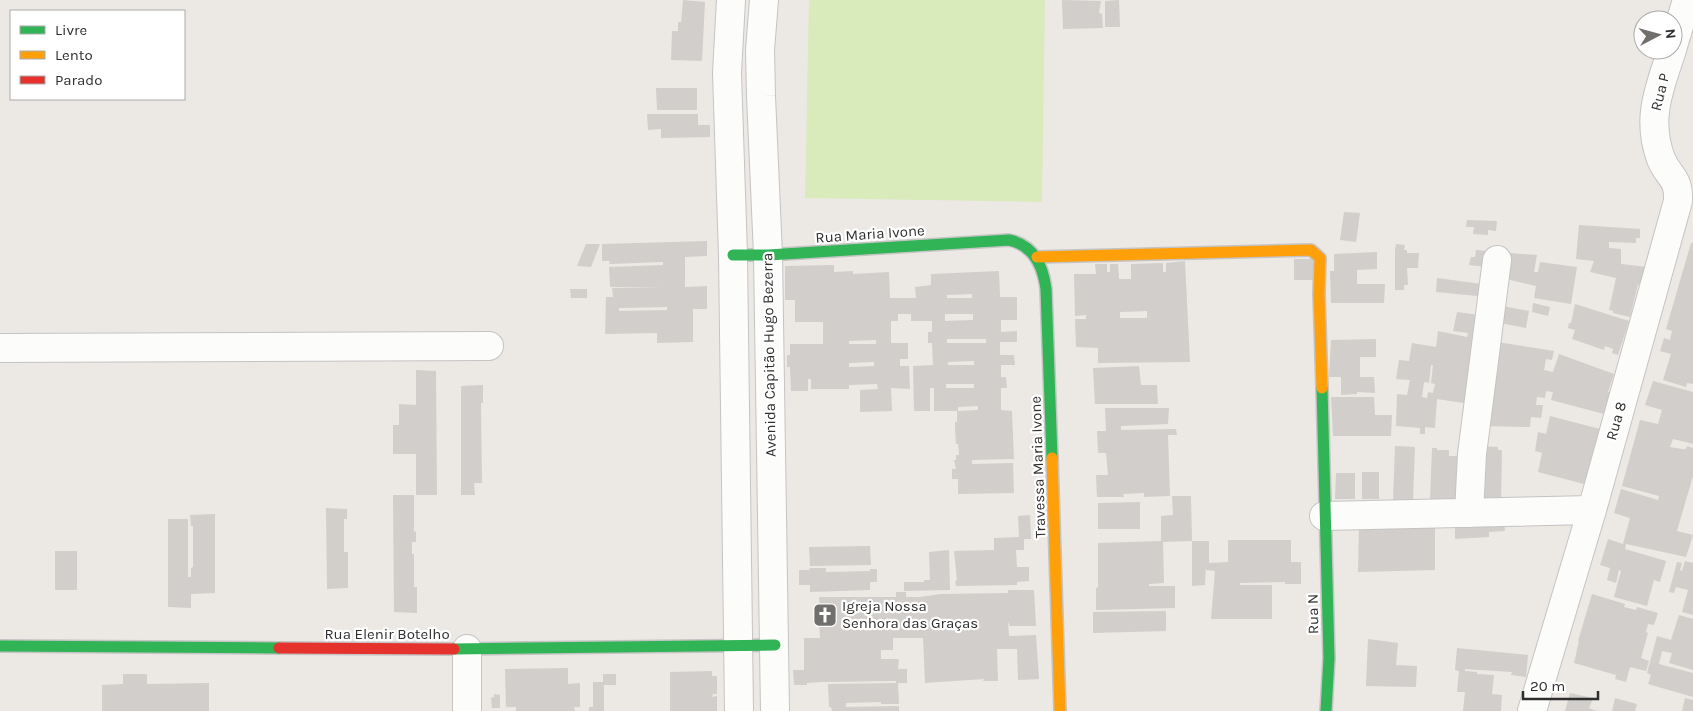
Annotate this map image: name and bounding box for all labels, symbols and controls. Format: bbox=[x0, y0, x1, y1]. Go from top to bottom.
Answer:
legend bbox=[10, 10, 185, 100]
north arrow bbox=[1633, 10, 1683, 60]
text: Livre bbox=[55, 21, 87, 39]
text: N bbox=[1661, 28, 1679, 40]
text: Lento bbox=[55, 46, 93, 64]
text: Parado bbox=[55, 71, 102, 89]
street label: Rua P bbox=[1647, 71, 1673, 113]
street label: Rua Maria Ivone bbox=[815, 221, 925, 247]
street label: Avenida Capitão Hugo Bezerra bbox=[758, 253, 780, 457]
street label: Travessa Maria Ivone bbox=[1027, 396, 1049, 538]
street label: Rua 8 bbox=[1602, 400, 1630, 442]
street label: Rua N bbox=[1304, 594, 1322, 634]
place label: Igreja Nossa Senhora das Graças bbox=[842, 597, 978, 632]
church icon: Igreja Nossa Senhora das Graças bbox=[812, 602, 838, 628]
street label: Rua Elenir Botelho bbox=[324, 625, 450, 643]
scale bar bbox=[1523, 668, 1598, 700]
text: 20 m bbox=[1530, 677, 1565, 695]

